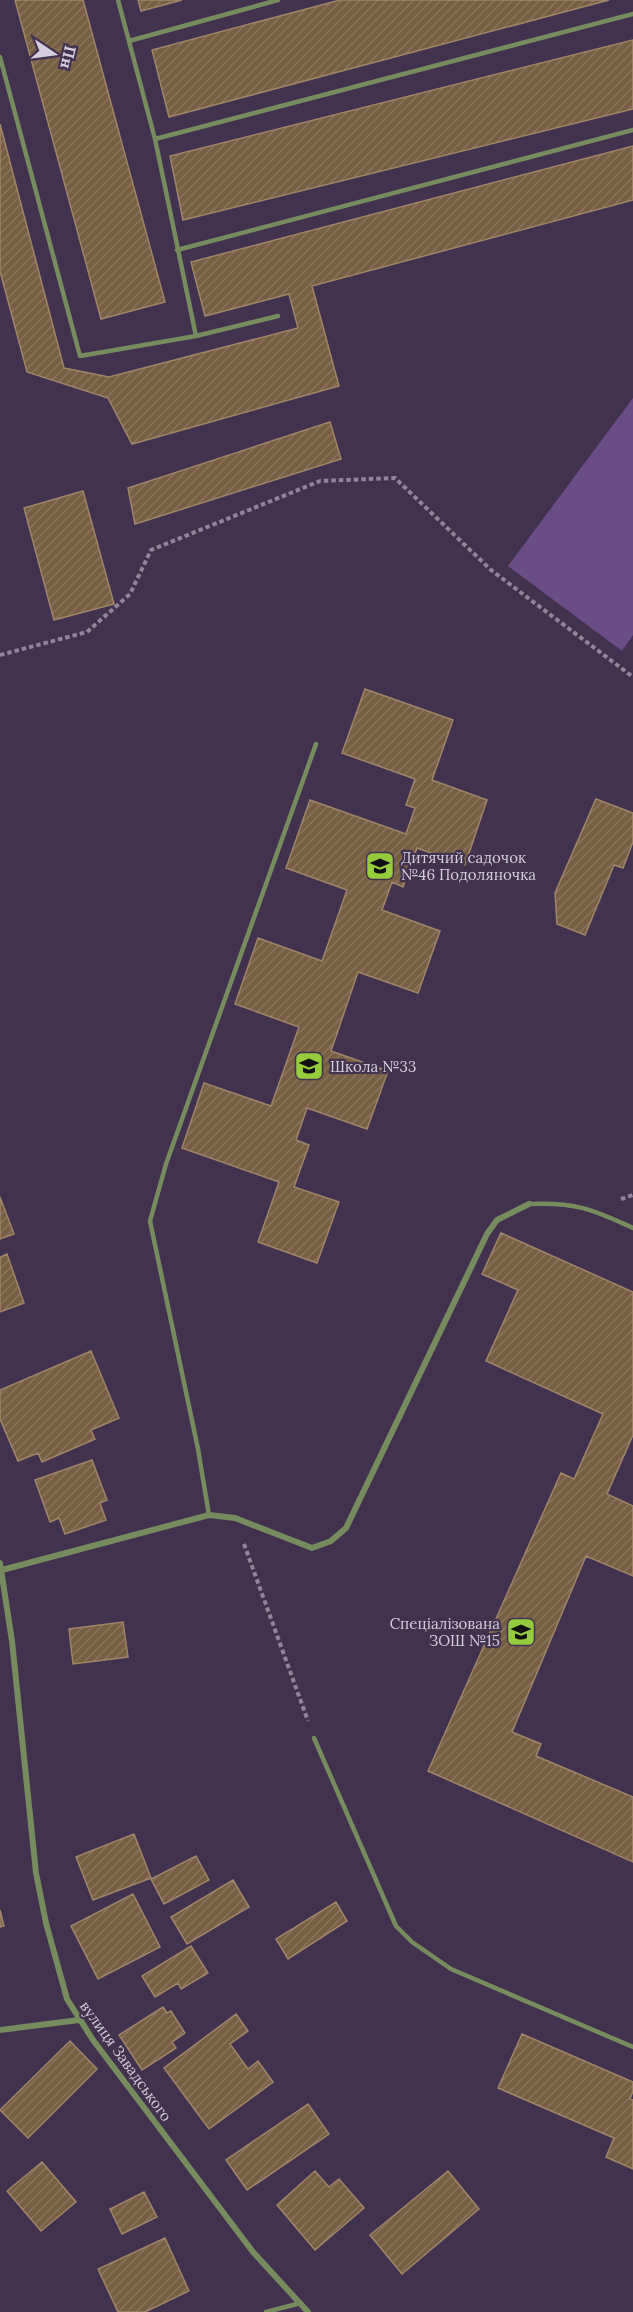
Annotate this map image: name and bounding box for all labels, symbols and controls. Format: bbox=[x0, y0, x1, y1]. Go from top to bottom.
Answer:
north arrow bbox=[24, 24, 84, 84]
text: Пн bbox=[56, 44, 81, 71]
place label: Дитячий садочок №46 Подоляночка bbox=[401, 848, 536, 884]
school or university icon: Дитячий садочок №46 Подоляночка bbox=[364, 850, 396, 882]
school or university icon: Школа №33 bbox=[293, 1050, 325, 1082]
place label: Школа №33 bbox=[330, 1057, 416, 1076]
place label: Спеціалізована ЗОШ №15 bbox=[390, 1614, 500, 1650]
school or university icon: Спеціалізована ЗОШ №15 bbox=[505, 1616, 537, 1648]
street label: вулиця Завадського bbox=[76, 1997, 176, 2125]

